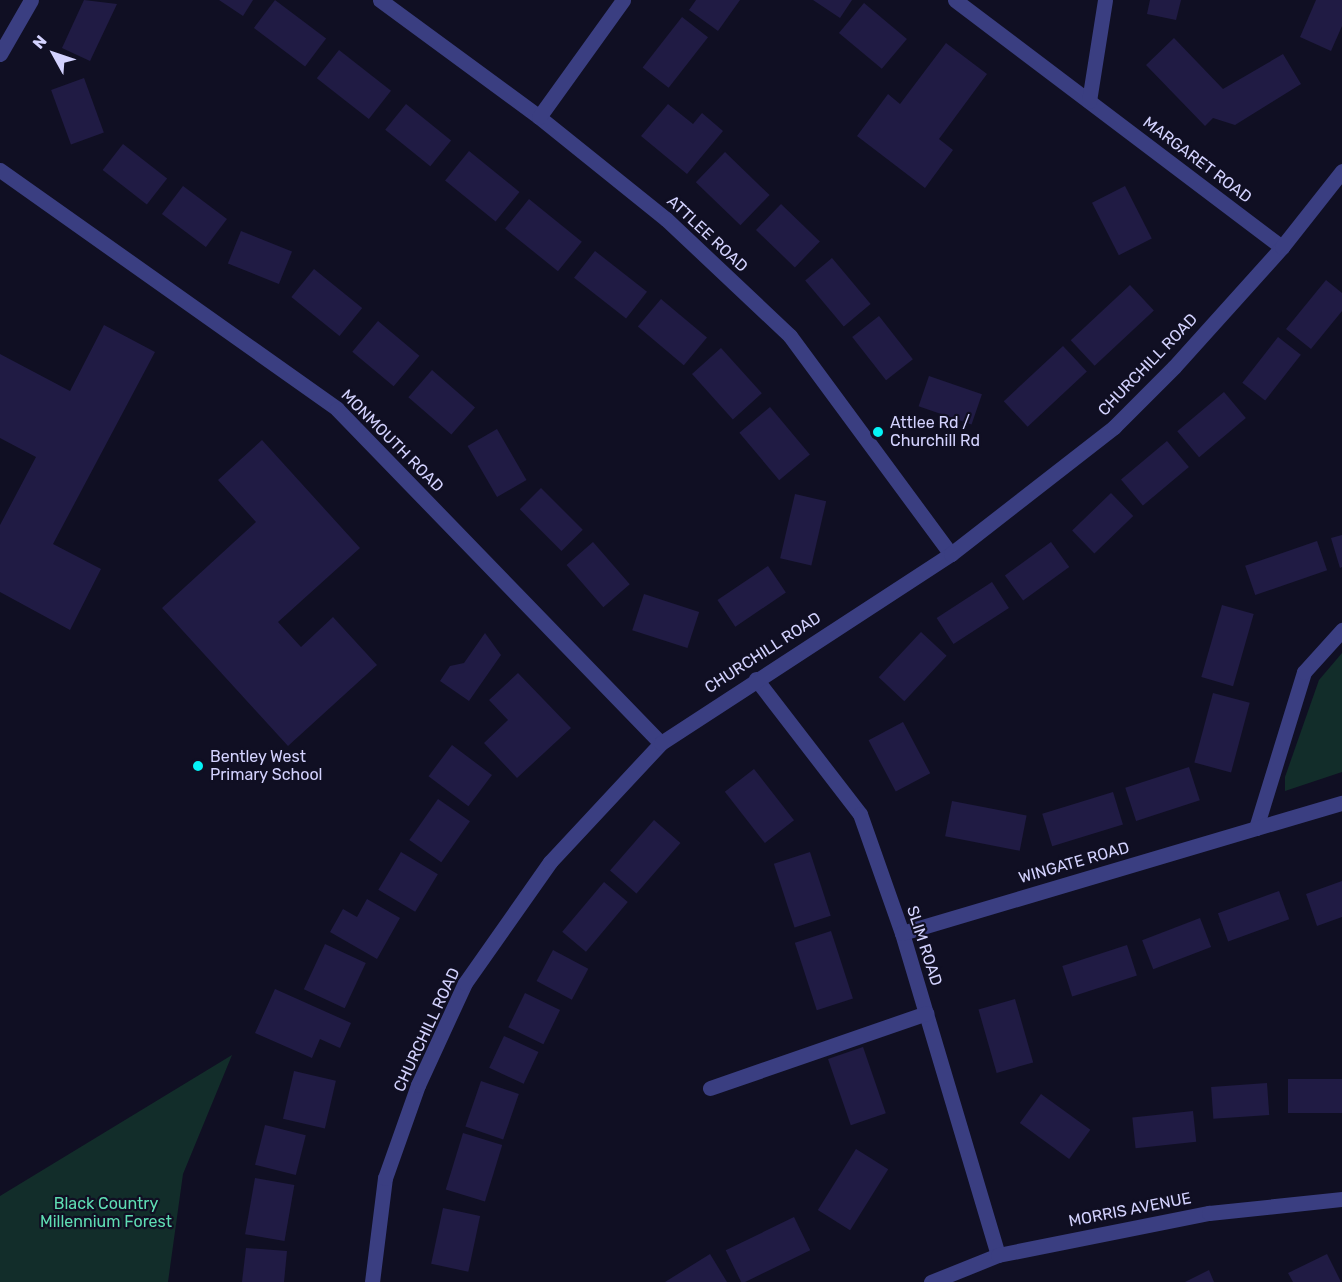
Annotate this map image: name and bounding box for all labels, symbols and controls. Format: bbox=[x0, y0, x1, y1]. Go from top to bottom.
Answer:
north arrow bbox=[24, 24, 84, 84]
text: N bbox=[29, 32, 51, 53]
street label: MARGARET ROAD bbox=[1139, 113, 1255, 207]
street label: ATTLEE ROAD bbox=[663, 192, 751, 276]
street label: CHURCHILL ROAD bbox=[1094, 310, 1202, 420]
street label: MONMOUTH ROAD bbox=[337, 386, 447, 496]
place label: Attlee Rd / Churchill Rd bbox=[890, 413, 980, 451]
marker: Attlee Rd / Churchill Rd bbox=[871, 425, 885, 439]
street label: CHURCHILL ROAD bbox=[701, 608, 825, 698]
place label: Bentley West Primary School bbox=[210, 747, 323, 785]
marker: Bentley West Primary School bbox=[191, 759, 205, 773]
street label: WINGATE ROAD bbox=[1016, 838, 1132, 888]
street label: SLIM ROAD bbox=[902, 904, 946, 988]
street label: CHURCHILL ROAD bbox=[390, 965, 464, 1095]
street label: MORRIS AVENUE bbox=[1067, 1189, 1193, 1231]
park label: Black Country Millennium Forest bbox=[40, 1194, 172, 1232]

